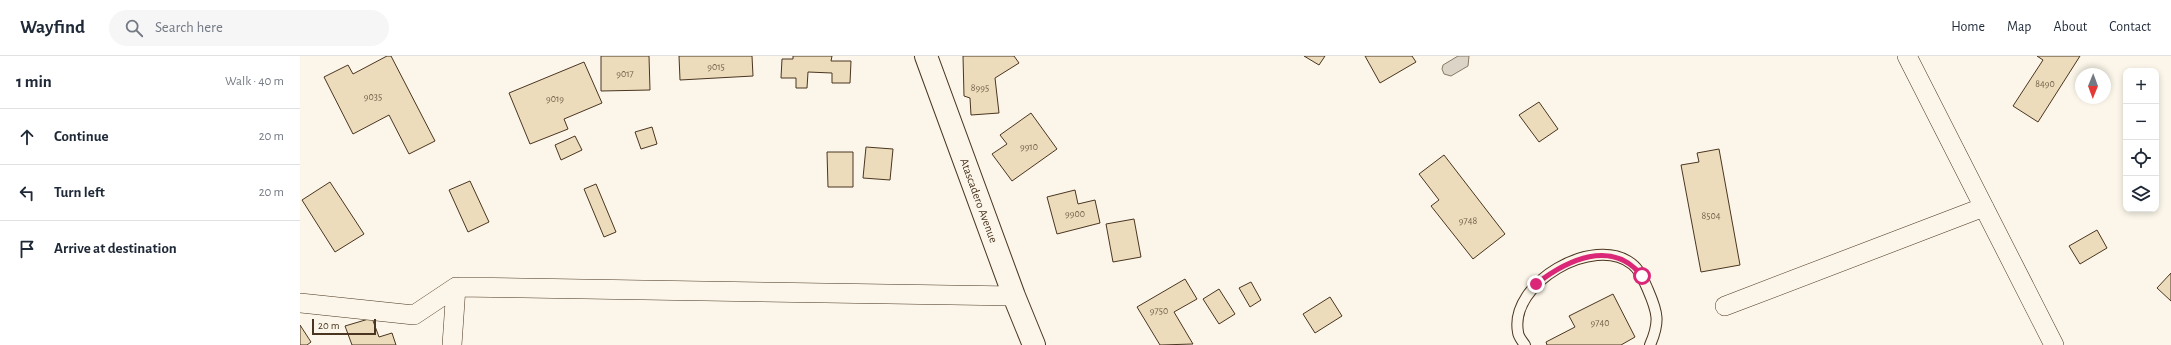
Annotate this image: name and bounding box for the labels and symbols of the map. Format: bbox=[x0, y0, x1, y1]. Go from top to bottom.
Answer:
house number: 9015 bbox=[707, 62, 725, 72]
north arrow bbox=[2075, 68, 2111, 104]
house number: 9017 bbox=[616, 69, 634, 79]
house number: 8490 bbox=[2035, 79, 2055, 89]
house number: 8995 bbox=[971, 83, 989, 93]
house number: 9035 bbox=[364, 92, 382, 102]
house number: 9019 bbox=[546, 94, 564, 104]
house number: 9910 bbox=[1020, 142, 1038, 152]
street label: Atascadero Avenue bbox=[958, 157, 1000, 245]
house number: 9900 bbox=[1065, 209, 1085, 219]
house number: 8504 bbox=[1701, 211, 1721, 221]
house number: 9748 bbox=[1459, 216, 1477, 226]
route start bbox=[1633, 267, 1651, 285]
route end bbox=[1527, 275, 1545, 293]
house number: 9750 bbox=[1150, 306, 1168, 316]
scale bar bbox=[312, 317, 376, 336]
house number: 9740 bbox=[1591, 318, 1609, 328]

